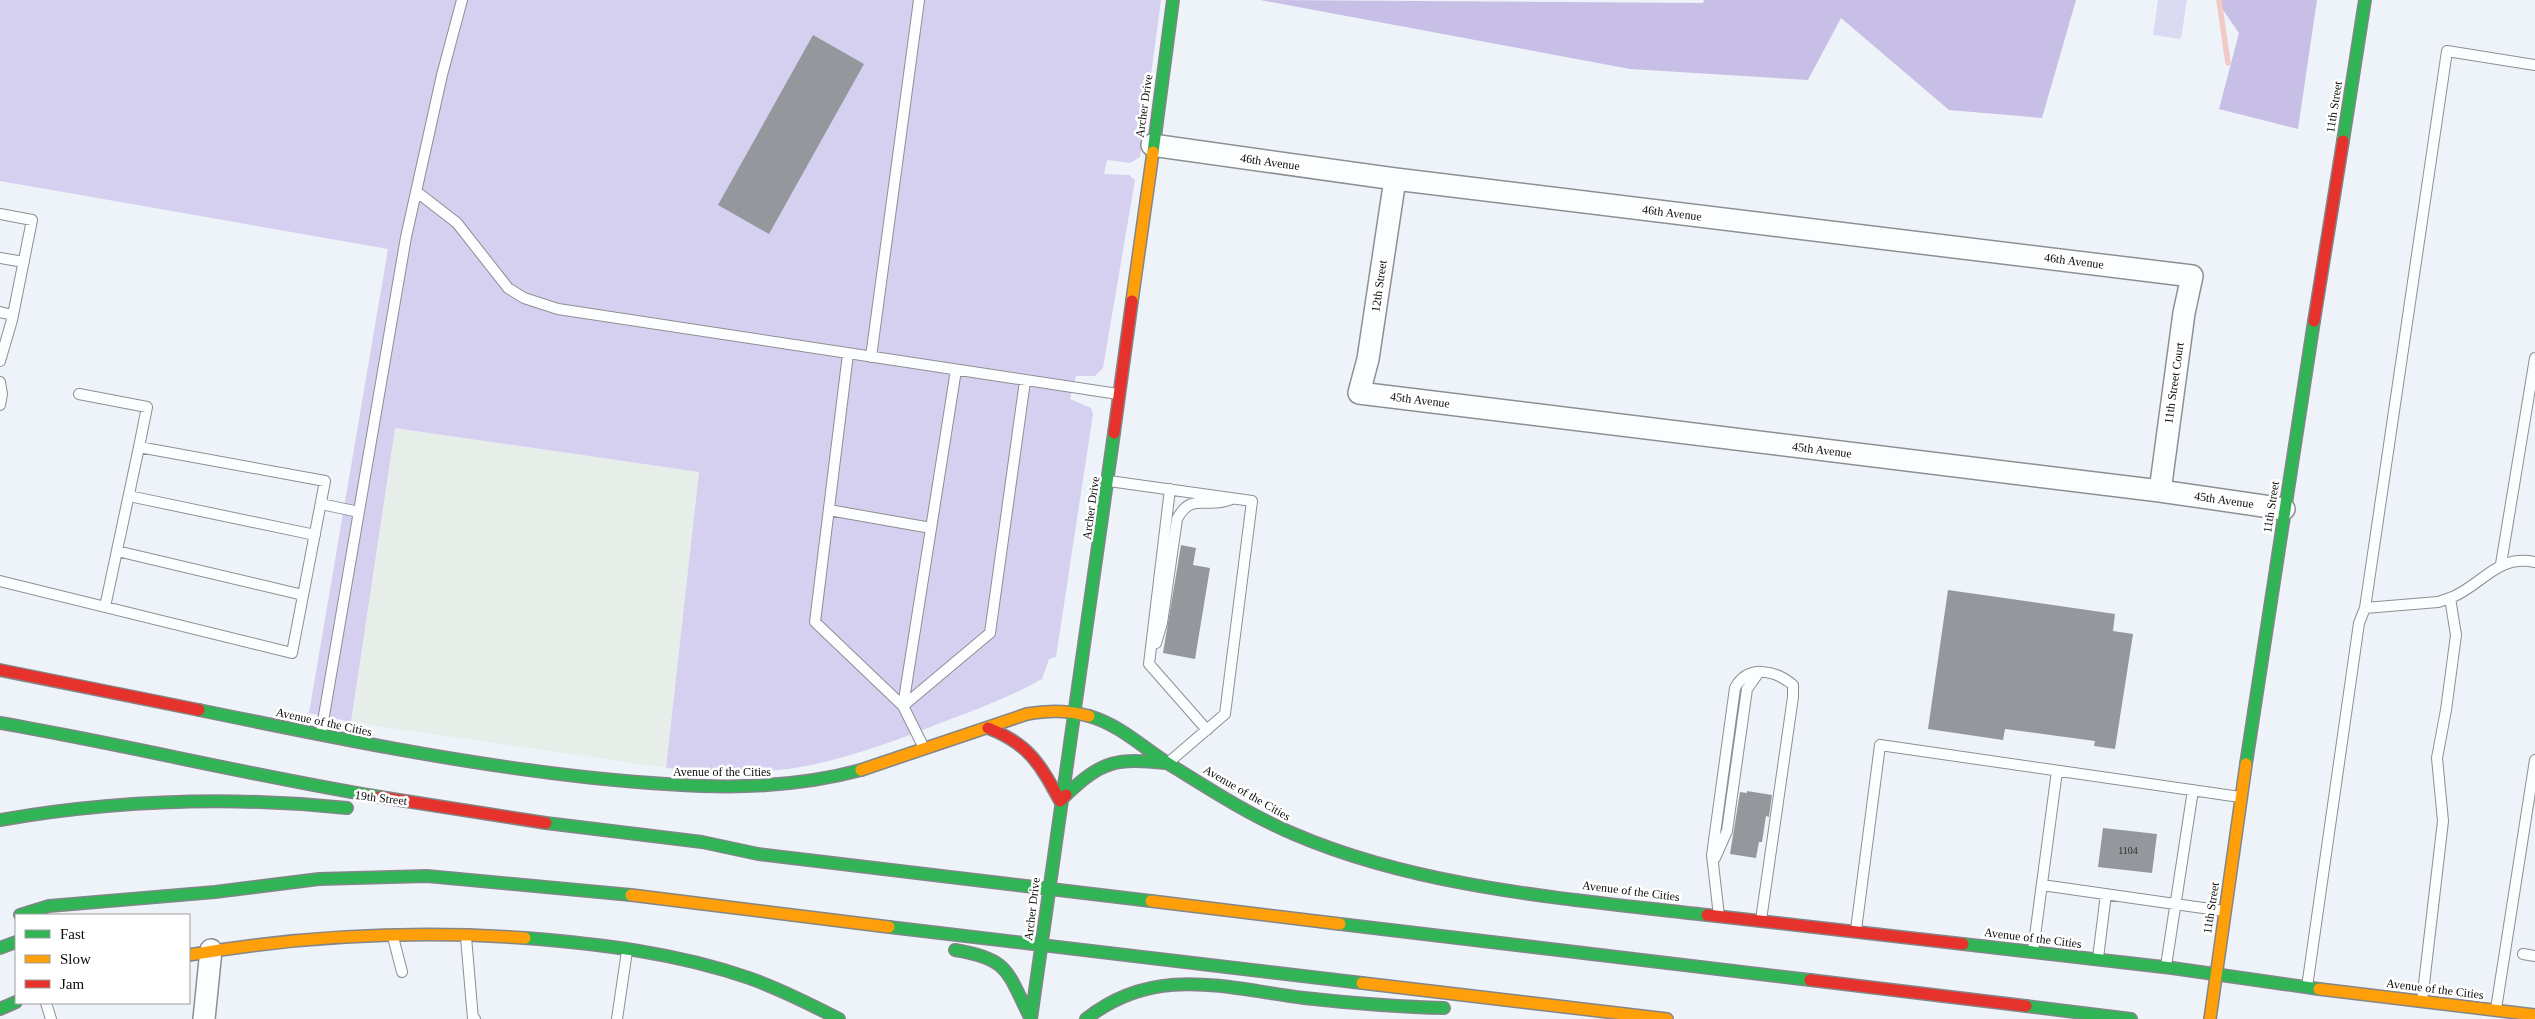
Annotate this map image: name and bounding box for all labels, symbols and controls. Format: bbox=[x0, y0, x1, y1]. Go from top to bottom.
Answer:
street label: Archer Drive bbox=[1133, 74, 1155, 138]
street label: 11th Street bbox=[2323, 80, 2345, 134]
street label: 46th Avenue bbox=[1239, 151, 1301, 173]
street label: 46th Avenue bbox=[1641, 202, 1703, 224]
street label: 46th Avenue bbox=[2043, 250, 2105, 272]
street label: 12th Street bbox=[1368, 258, 1390, 313]
street label: 11th Street Court bbox=[2161, 341, 2187, 425]
street label: 45th Avenue bbox=[1389, 389, 1451, 411]
street label: 45th Avenue bbox=[1791, 439, 1853, 461]
street label: Archer Drive bbox=[1080, 476, 1102, 540]
street label: 11th Street bbox=[2260, 480, 2282, 534]
street label: 45th Avenue bbox=[2193, 489, 2255, 511]
street label: Avenue of the Cities bbox=[275, 705, 374, 739]
street label: Avenue of the Cities bbox=[1201, 762, 1293, 824]
street label: Avenue of the Cities bbox=[673, 765, 771, 779]
street label: 19th Street bbox=[354, 788, 408, 808]
house number: 1104 bbox=[2118, 845, 2138, 856]
street label: Archer Drive bbox=[1021, 877, 1043, 941]
street label: Avenue of the Cities bbox=[1581, 878, 1681, 904]
street label: 11th Street bbox=[2200, 881, 2222, 935]
legend bbox=[15, 914, 190, 1004]
street label: Avenue of the Cities bbox=[1983, 925, 2083, 951]
text: Fast bbox=[60, 926, 86, 942]
text: Slow bbox=[60, 951, 91, 967]
text: Jam bbox=[60, 976, 84, 992]
street label: Avenue of the Cities bbox=[2385, 976, 2485, 1002]

